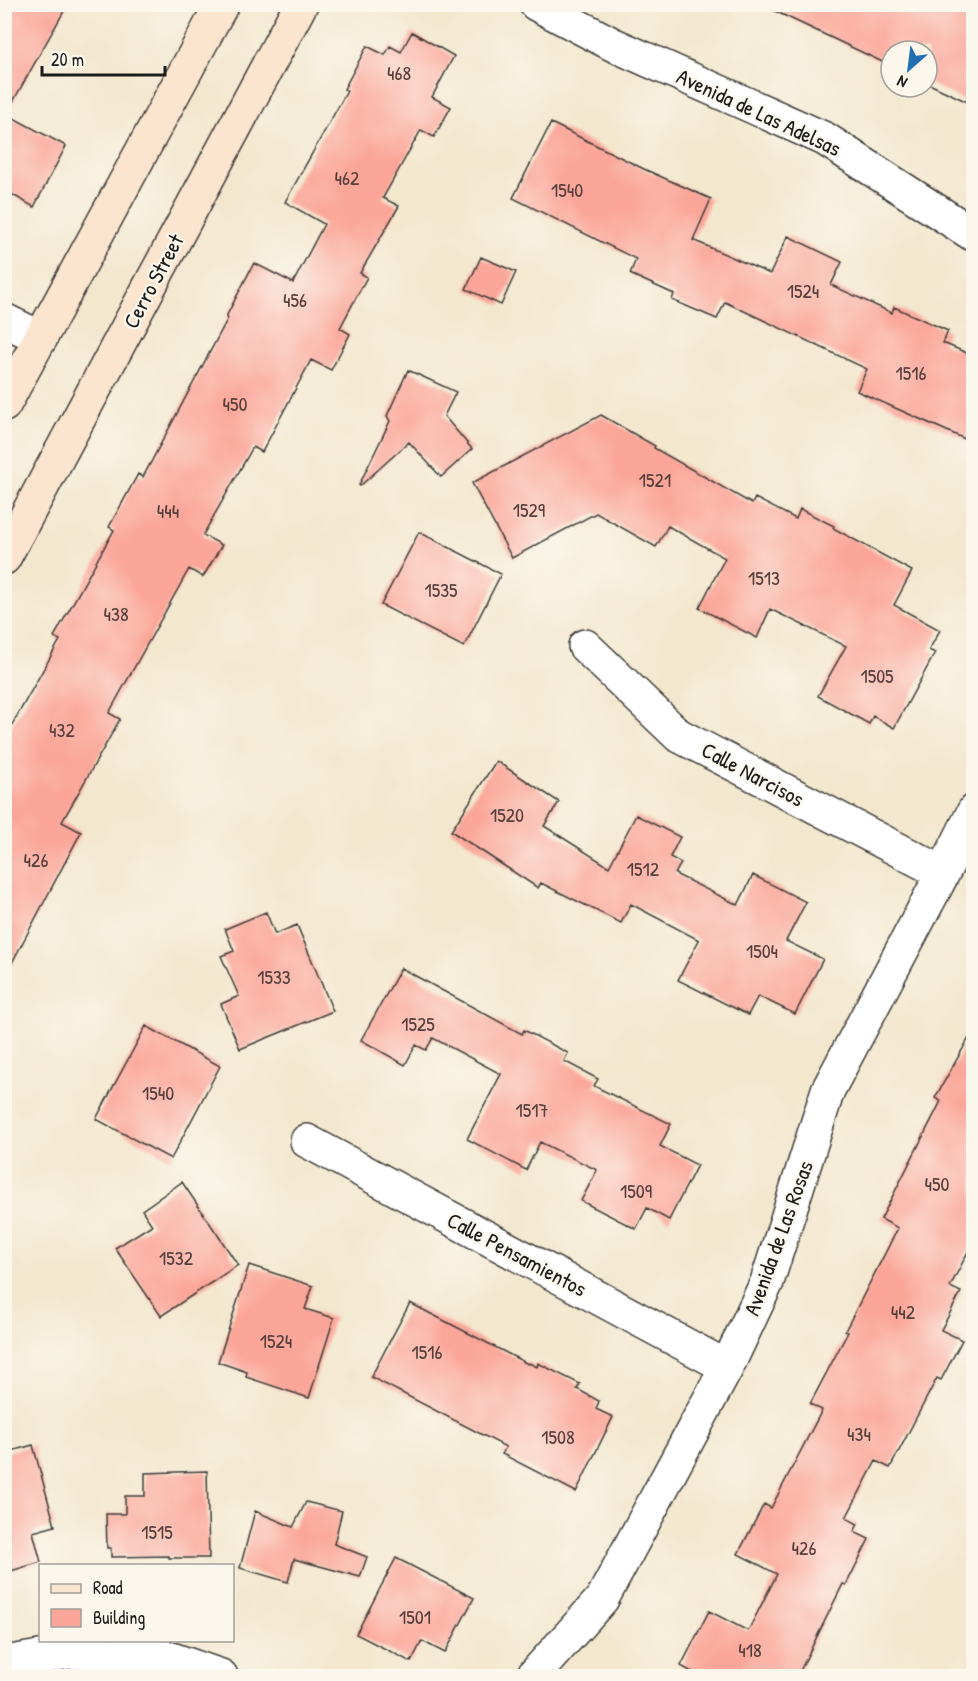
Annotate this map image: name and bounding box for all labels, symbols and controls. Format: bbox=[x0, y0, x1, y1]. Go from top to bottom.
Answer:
scale bar bbox=[42, 39, 165, 77]
north arrow bbox=[879, 39, 939, 99]
text: 20 m bbox=[51, 47, 84, 72]
house number: 468 bbox=[387, 59, 411, 86]
street label: Avenida de Las Adelsas bbox=[672, 61, 846, 163]
text: N bbox=[893, 70, 911, 94]
house number: 462 bbox=[335, 164, 360, 191]
house number: 1540 bbox=[551, 176, 583, 203]
street label: Cerro Street bbox=[116, 228, 191, 333]
house number: 1524 bbox=[787, 277, 819, 304]
house number: 456 bbox=[283, 286, 307, 313]
house number: 1516 bbox=[896, 359, 926, 386]
house number: 450 bbox=[223, 390, 247, 417]
house number: 1521 bbox=[639, 466, 671, 493]
house number: 1529 bbox=[513, 496, 545, 523]
house number: 444 bbox=[157, 497, 179, 524]
house number: 1513 bbox=[748, 564, 780, 591]
house number: 1535 bbox=[424, 576, 458, 603]
house number: 438 bbox=[103, 600, 129, 627]
house number: 1505 bbox=[860, 662, 894, 689]
house number: 432 bbox=[49, 716, 76, 743]
street label: Calle Narcisos bbox=[696, 734, 810, 814]
house number: 1520 bbox=[490, 801, 524, 828]
house number: 426 bbox=[24, 846, 48, 873]
house number: 1512 bbox=[627, 855, 660, 882]
house number: 1504 bbox=[746, 937, 778, 964]
house number: 1533 bbox=[257, 963, 291, 990]
house number: 1525 bbox=[401, 1010, 435, 1037]
house number: 1540 bbox=[142, 1079, 174, 1106]
house number: 1517 bbox=[516, 1096, 549, 1123]
street label: Avenida de Las Rosas bbox=[736, 1156, 820, 1320]
house number: 450 bbox=[925, 1170, 949, 1197]
house number: 1509 bbox=[620, 1177, 652, 1204]
street label: Calle Pensamientos bbox=[442, 1205, 592, 1303]
house number: 1532 bbox=[159, 1244, 194, 1271]
house number: 442 bbox=[891, 1298, 916, 1325]
house number: 1524 bbox=[260, 1327, 292, 1354]
house number: 1516 bbox=[412, 1338, 442, 1365]
house number: 434 bbox=[847, 1420, 871, 1447]
house number: 1508 bbox=[541, 1423, 575, 1450]
house number: 1515 bbox=[141, 1518, 173, 1545]
house number: 426 bbox=[792, 1534, 816, 1561]
legend bbox=[39, 1564, 234, 1642]
text: Road bbox=[93, 1575, 123, 1600]
house number: 1501 bbox=[399, 1603, 431, 1630]
text: Building bbox=[93, 1605, 145, 1630]
house number: 418 bbox=[738, 1636, 762, 1663]

